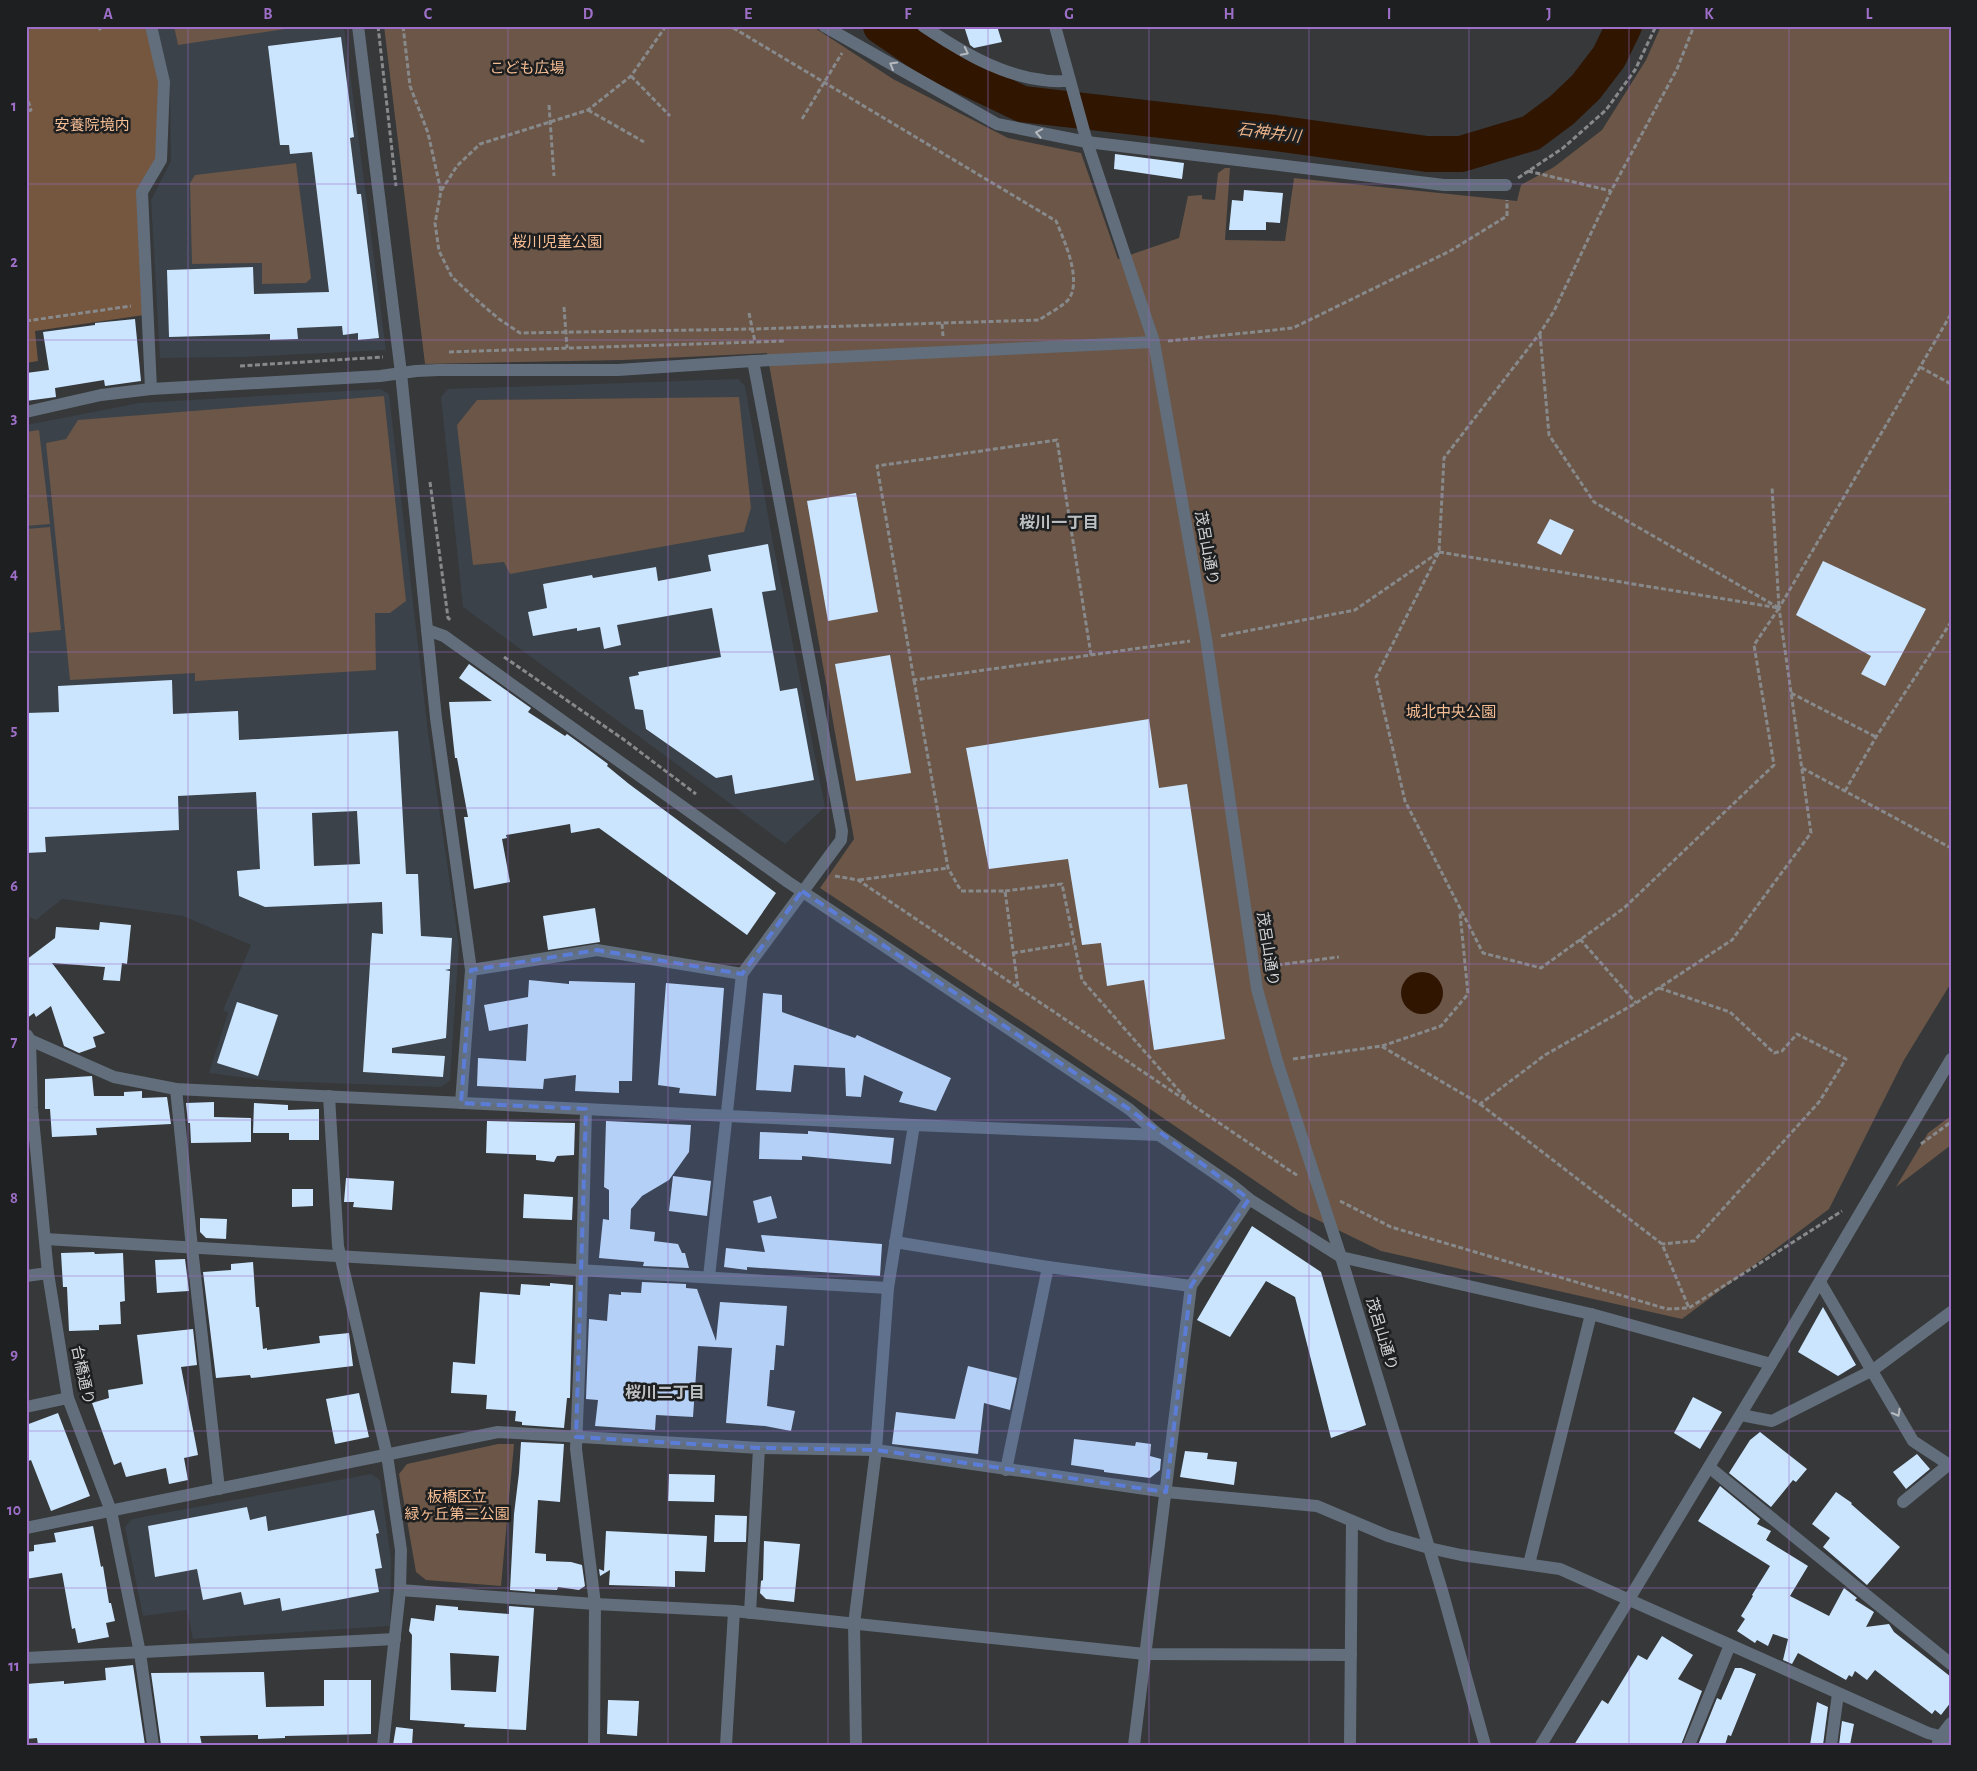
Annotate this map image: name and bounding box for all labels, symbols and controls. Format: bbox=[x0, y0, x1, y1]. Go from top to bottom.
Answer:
text: A bbox=[103, 6, 113, 22]
text: B bbox=[263, 6, 273, 22]
text: C bbox=[424, 6, 433, 22]
text: D bbox=[583, 6, 594, 22]
text: E bbox=[744, 6, 752, 22]
text: F bbox=[904, 6, 912, 22]
text: G bbox=[1064, 6, 1074, 22]
text: H bbox=[1223, 6, 1235, 22]
text: I bbox=[1387, 6, 1391, 22]
text: J bbox=[1546, 6, 1552, 22]
text: K bbox=[1704, 6, 1714, 22]
text: L bbox=[1866, 6, 1873, 22]
one-way arrow bbox=[960, 46, 969, 56]
park label: こども広場 bbox=[489, 60, 565, 76]
one-way arrow bbox=[889, 61, 898, 71]
text: 1 bbox=[11, 98, 17, 114]
park label: 安養院境内 bbox=[54, 117, 130, 133]
water label: 石神井川 bbox=[1236, 120, 1304, 145]
one-way arrow bbox=[1035, 128, 1044, 138]
park label: 桜川児童公園 bbox=[512, 234, 602, 250]
text: 2 bbox=[10, 254, 18, 270]
text: 3 bbox=[11, 410, 18, 426]
street label: 茂呂山通り bbox=[1193, 510, 1221, 586]
district label: 桜川一丁目 bbox=[1019, 514, 1099, 531]
text: 4 bbox=[10, 566, 18, 582]
park label: 城北中央公園 bbox=[1406, 703, 1496, 720]
text: 5 bbox=[11, 722, 18, 738]
text: 6 bbox=[10, 878, 18, 894]
street label: 茂呂山通り bbox=[1254, 911, 1282, 987]
text: 7 bbox=[11, 1034, 18, 1050]
text: 8 bbox=[10, 1190, 18, 1206]
street label: 茂呂山通り bbox=[1363, 1296, 1401, 1372]
street label: 台橋通り bbox=[69, 1344, 97, 1406]
text: 9 bbox=[10, 1346, 18, 1362]
district label: 桜川二丁目 bbox=[625, 1384, 705, 1401]
one-way arrow bbox=[1891, 1407, 1901, 1416]
park label: 板橋区立 緑ヶ丘第二公園 bbox=[404, 1489, 510, 1522]
text: 10 bbox=[7, 1502, 21, 1518]
text: 11 bbox=[8, 1658, 20, 1674]

